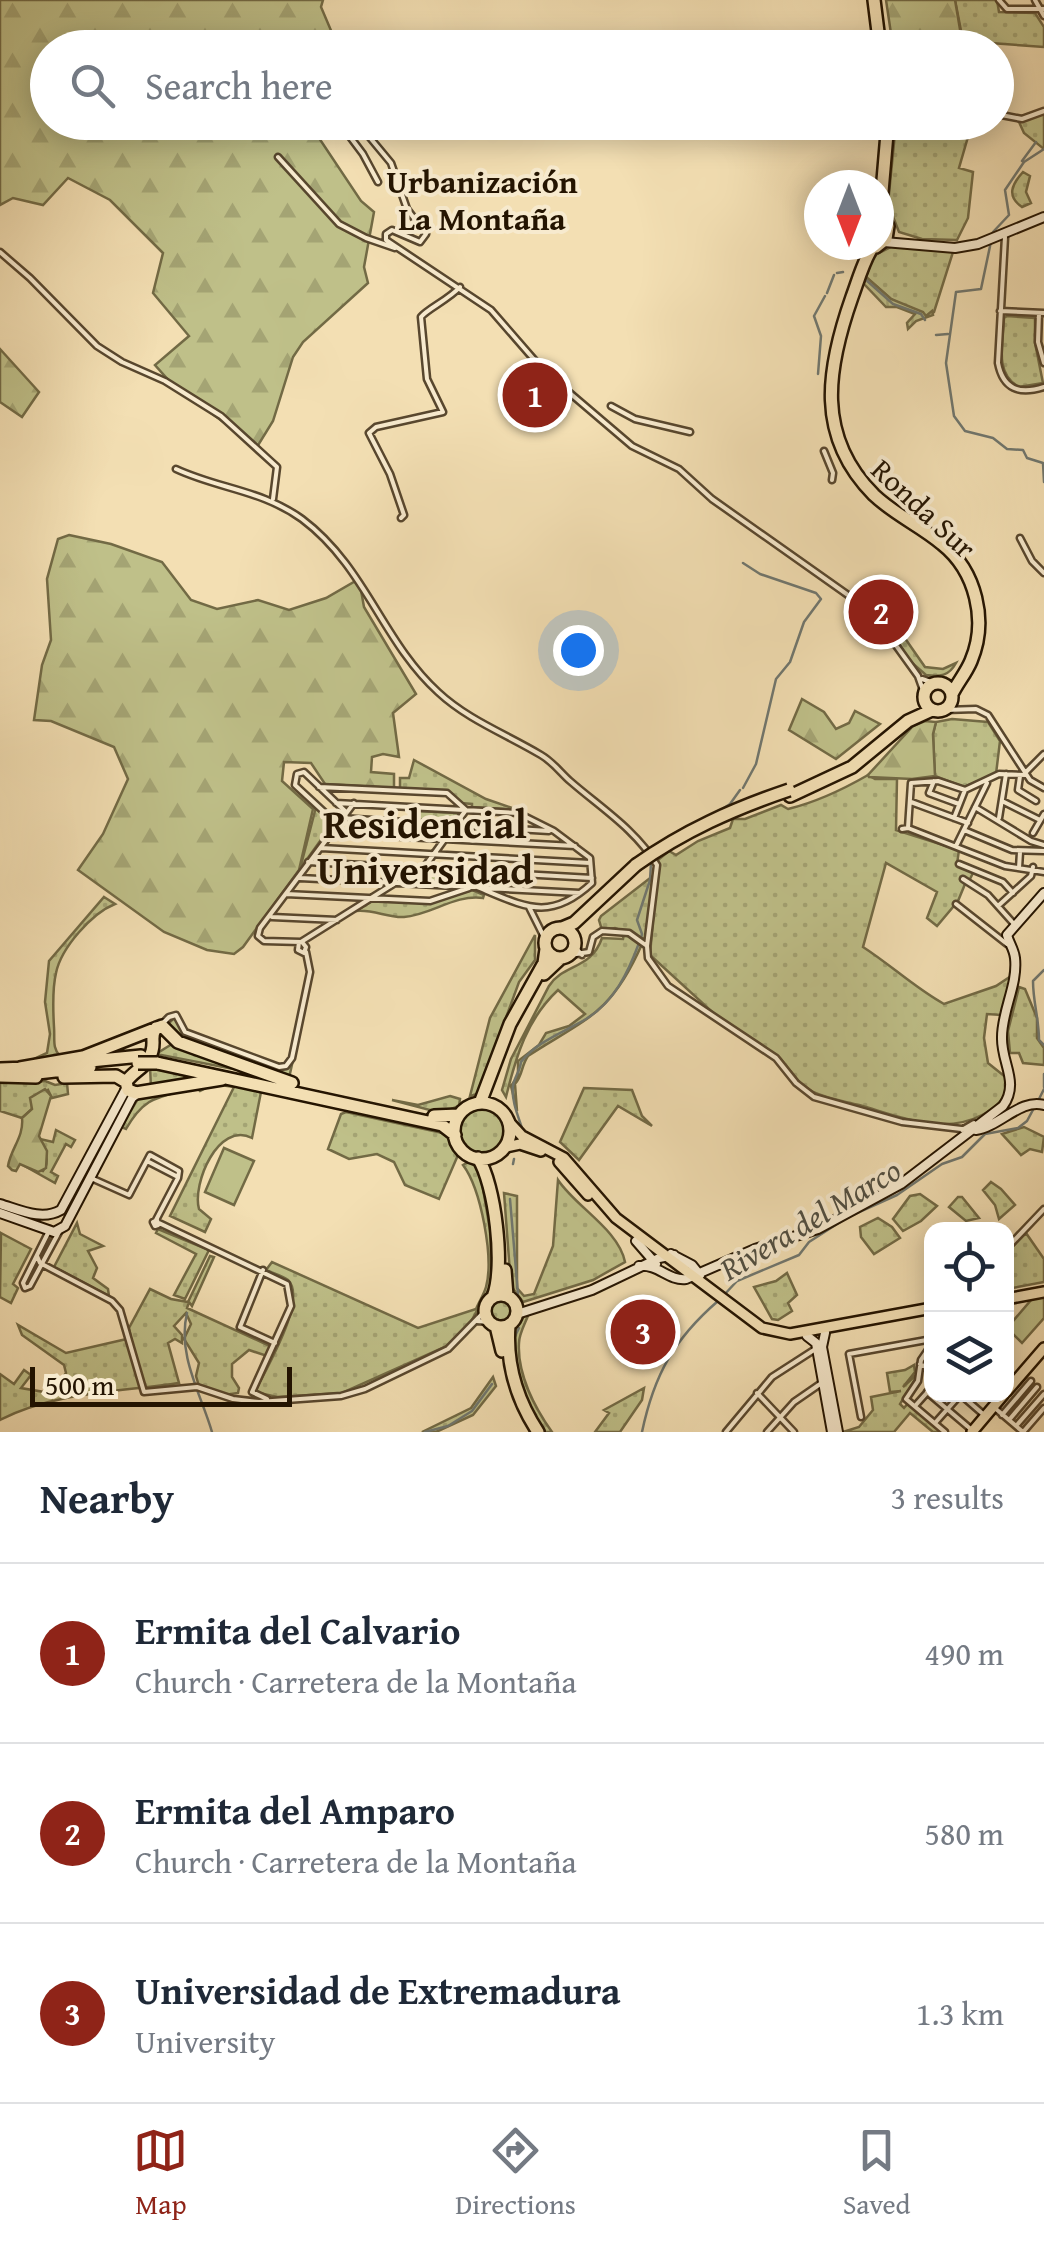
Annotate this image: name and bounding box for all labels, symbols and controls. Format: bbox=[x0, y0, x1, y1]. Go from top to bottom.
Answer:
search box bbox=[30, 30, 1014, 140]
text: Search here bbox=[145, 57, 333, 113]
icon: search bbox=[65, 58, 120, 113]
district label: Urbanización La Montaña bbox=[386, 158, 578, 242]
north arrow bbox=[804, 170, 894, 260]
pin: 1 bbox=[502, 358, 568, 432]
street label: Ronda Sur bbox=[862, 448, 986, 568]
pin: 2 bbox=[848, 574, 914, 650]
your location bbox=[553, 625, 604, 676]
district label: Residencial Universidad bbox=[317, 794, 533, 899]
water label: Rivera del Marco bbox=[710, 1146, 910, 1292]
map controls bbox=[924, 1222, 1014, 1402]
button: locate bbox=[924, 1222, 1014, 1312]
pin: 3 bbox=[610, 1294, 676, 1370]
button: layers bbox=[924, 1312, 1014, 1402]
scale bar bbox=[30, 1362, 292, 1406]
text: 500 m bbox=[45, 1364, 114, 1405]
text: Nearby bbox=[40, 1467, 174, 1528]
text: 3 results bbox=[891, 1474, 1004, 1521]
text: Ermita del Calvario bbox=[135, 1602, 460, 1658]
text: 1 bbox=[64, 1630, 81, 1677]
text: 490 m bbox=[925, 1630, 1004, 1677]
text: Church · Carretera de la Montaña bbox=[135, 1658, 577, 1705]
text: Ermita del Amparo bbox=[135, 1782, 455, 1838]
text: 2 bbox=[64, 1810, 81, 1857]
text: 580 m bbox=[925, 1810, 1004, 1857]
text: Church · Carretera de la Montaña bbox=[135, 1838, 577, 1885]
text: Universidad de Extremadura bbox=[135, 1962, 620, 2018]
text: 3 bbox=[64, 1990, 81, 2037]
text: 1.3 km bbox=[916, 1990, 1004, 2037]
text: University bbox=[135, 2018, 275, 2065]
tab: Map bbox=[133, 2123, 188, 2224]
tab: Directions bbox=[455, 2123, 576, 2224]
tab: Saved bbox=[843, 2123, 911, 2224]

